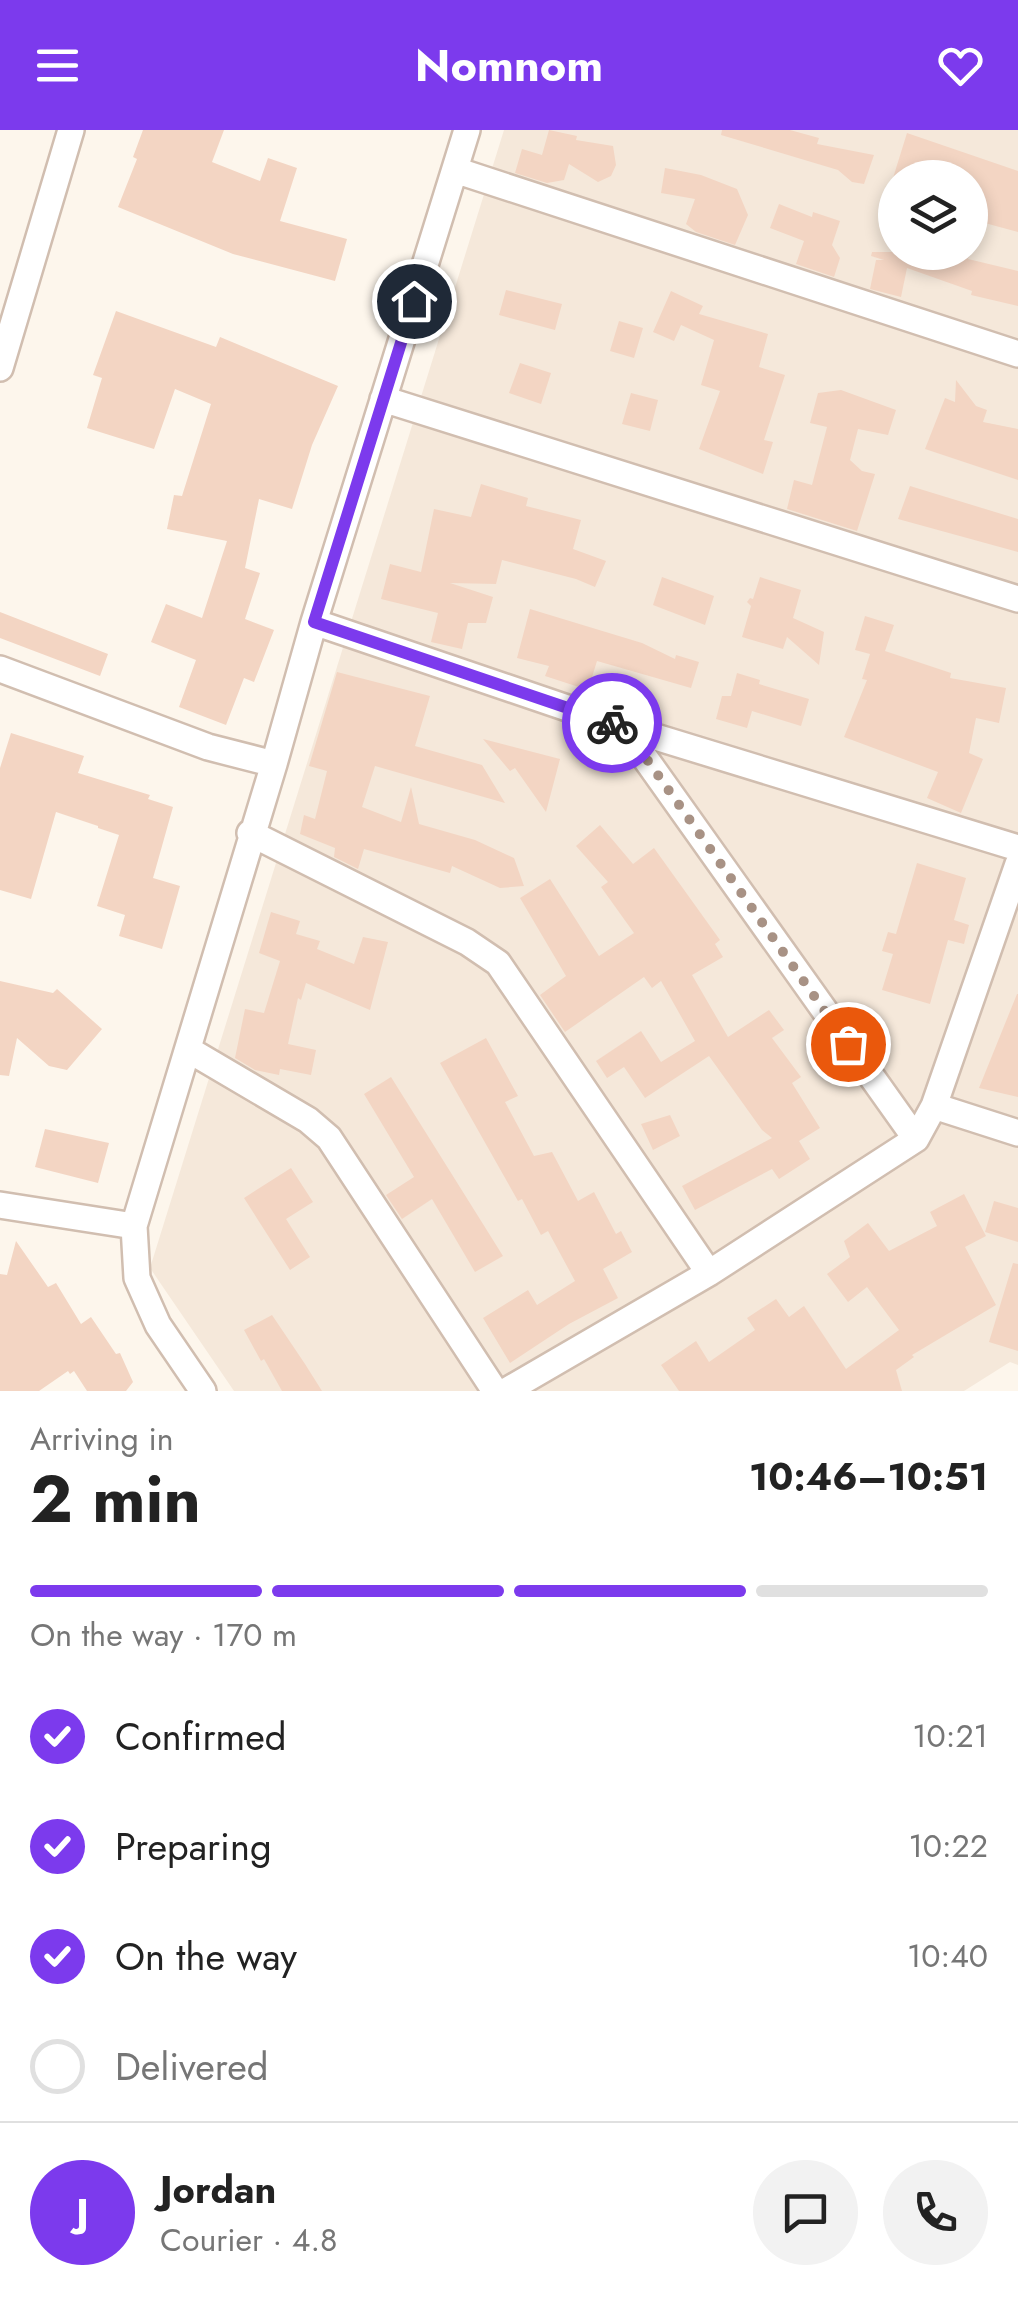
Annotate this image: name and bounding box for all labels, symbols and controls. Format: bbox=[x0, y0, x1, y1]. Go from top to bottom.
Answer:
text: Nomnom bbox=[415, 33, 603, 98]
icon: menu bbox=[30, 38, 85, 93]
icon: heart bbox=[933, 38, 988, 93]
map controls bbox=[878, 160, 988, 270]
button: layers bbox=[878, 160, 988, 270]
pin bbox=[372, 259, 457, 344]
icon: home bbox=[387, 274, 442, 329]
courier bbox=[562, 673, 662, 773]
icon: bike bbox=[585, 696, 640, 751]
pin bbox=[806, 1002, 891, 1087]
icon: bag bbox=[821, 1017, 876, 1072]
text: Arriving in bbox=[30, 1416, 174, 1462]
text: 10:46–10:51 bbox=[749, 1449, 988, 1504]
text: 2 min bbox=[30, 1452, 201, 1546]
text: On the way · 170 m bbox=[30, 1612, 297, 1658]
icon: check bbox=[30, 1709, 85, 1764]
text: Confirmed bbox=[115, 1709, 286, 1764]
text: 10:21 bbox=[912, 1713, 988, 1759]
icon: check bbox=[30, 1819, 85, 1874]
text: Preparing bbox=[115, 1819, 272, 1874]
text: 10:22 bbox=[908, 1823, 988, 1869]
icon: check bbox=[30, 1929, 85, 1984]
text: On the way bbox=[115, 1929, 297, 1984]
text: 10:40 bbox=[907, 1933, 988, 1979]
text: Delivered bbox=[115, 2039, 268, 2094]
button: chat bbox=[753, 2160, 858, 2265]
button: phone bbox=[883, 2160, 988, 2265]
text: Jordan bbox=[160, 2162, 276, 2217]
text: J bbox=[76, 2185, 89, 2240]
text: Courier · 4.8 bbox=[160, 2217, 337, 2263]

